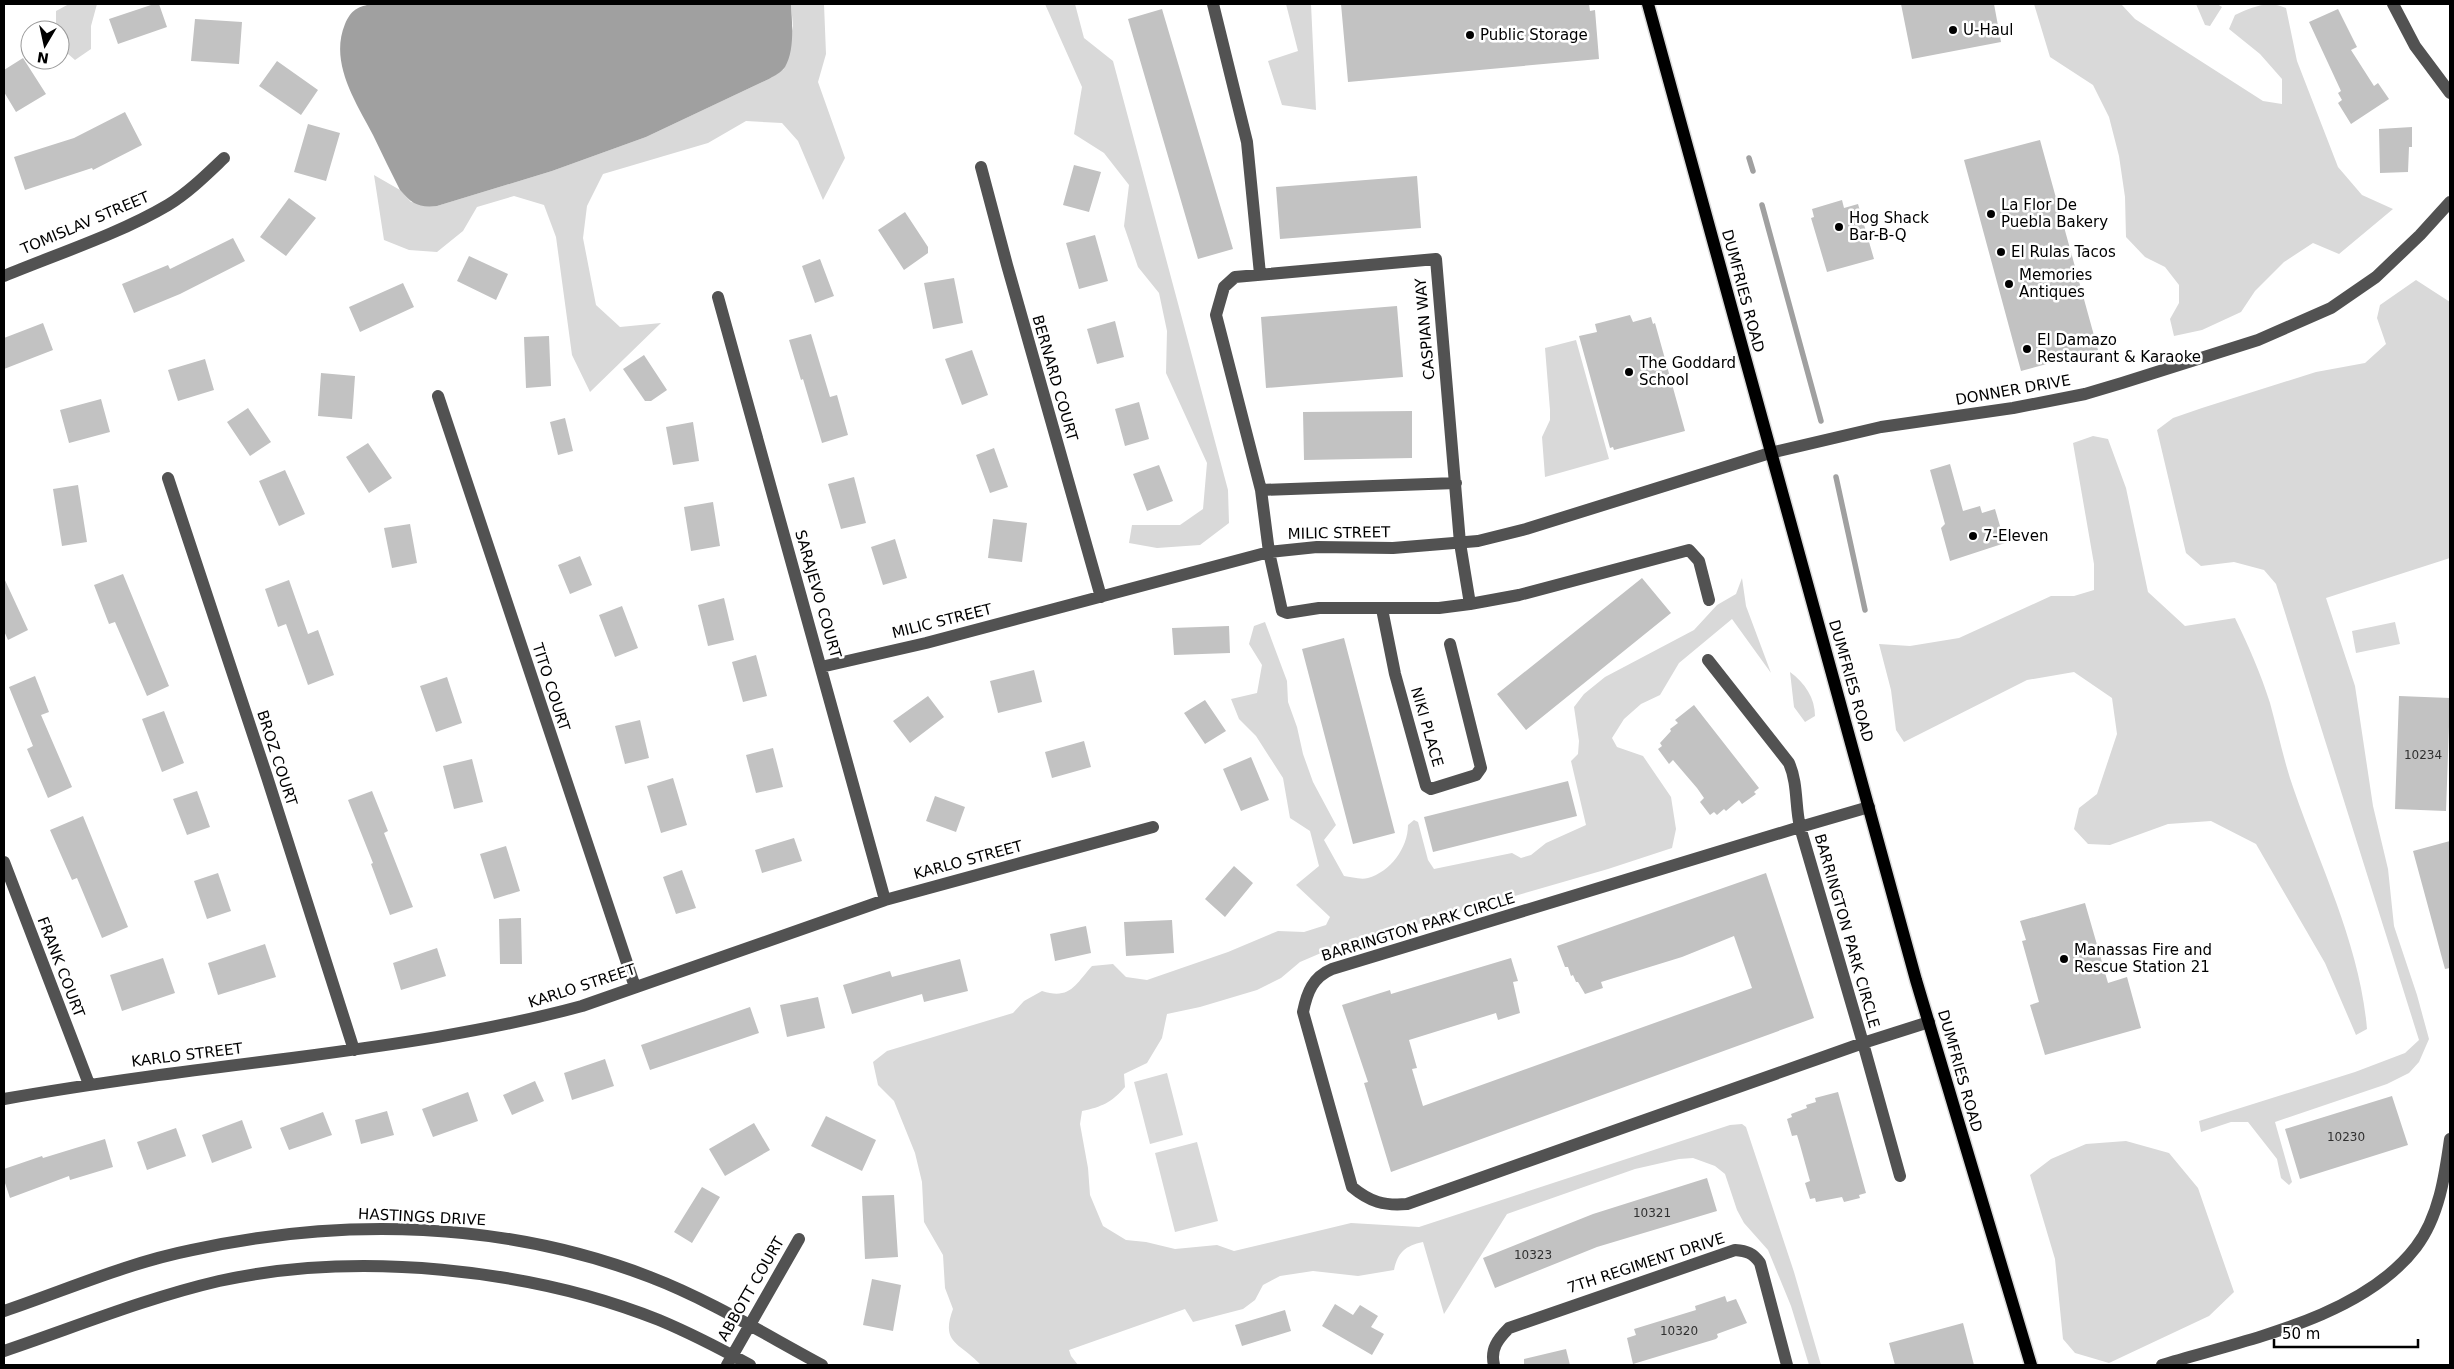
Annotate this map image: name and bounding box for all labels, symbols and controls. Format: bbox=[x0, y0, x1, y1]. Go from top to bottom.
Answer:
north arrow bbox=[20, 20, 70, 70]
place label: U-Haul bbox=[1963, 21, 2014, 39]
marker: U-Haul bbox=[1947, 24, 1959, 36]
place label: Public Storage bbox=[1480, 26, 1588, 44]
marker: Public Storage bbox=[1464, 29, 1476, 41]
text: N bbox=[36, 49, 50, 67]
street label: TOMISLAV STREET bbox=[17, 187, 153, 259]
place label: La Flor De Puebla Bakery bbox=[2001, 196, 2108, 231]
marker: La Flor De Puebla Bakery bbox=[1985, 208, 1997, 220]
place label: Hog Shack Bar-B-Q bbox=[1849, 209, 1929, 244]
marker: Hog Shack Bar-B-Q bbox=[1833, 221, 1845, 233]
street label: DUMFRIES ROAD bbox=[1718, 228, 1768, 354]
place label: El Rulas Tacos bbox=[2011, 243, 2116, 261]
marker: El Rulas Tacos bbox=[1995, 246, 2007, 258]
place label: Memories Antiques bbox=[2019, 266, 2093, 301]
street label: CASPIAN WAY bbox=[1412, 276, 1438, 381]
marker: Memories Antiques bbox=[2003, 278, 2015, 290]
street label: BERNARD COURT bbox=[1028, 313, 1082, 444]
place label: El Damazo Restaurant & Karaoke bbox=[2037, 331, 2201, 366]
marker: El Damazo Restaurant & Karaoke bbox=[2021, 343, 2033, 355]
place label: The Goddard School bbox=[1638, 354, 1736, 389]
marker: The Goddard School bbox=[1623, 366, 1635, 378]
street label: DONNER DRIVE bbox=[1954, 371, 2072, 409]
street label: MILIC STREET bbox=[1288, 523, 1391, 543]
place label: 7-Eleven bbox=[1983, 527, 2048, 545]
street label: SARAJEVO COURT bbox=[791, 528, 845, 661]
marker: 7-Eleven bbox=[1967, 530, 1979, 542]
street label: MILIC STREET bbox=[890, 600, 995, 642]
street label: DUMFRIES ROAD bbox=[1825, 618, 1877, 744]
street label: TITO COURT bbox=[528, 640, 574, 734]
street label: NIKI PLACE bbox=[1407, 685, 1447, 769]
street label: BROZ COURT bbox=[253, 708, 301, 809]
house number: 10234 bbox=[2404, 748, 2442, 762]
street label: BARRINGTON PARK CIRCLE bbox=[1811, 832, 1883, 1030]
street label: KARLO STREET bbox=[912, 837, 1025, 883]
street label: BARRINGTON PARK CIRCLE bbox=[1319, 889, 1517, 965]
street label: FRANK COURT bbox=[34, 914, 89, 1021]
place label: Manassas Fire and Rescue Station 21 bbox=[2074, 941, 2212, 976]
marker: Manassas Fire and Rescue Station 21 bbox=[2058, 953, 2070, 965]
street label: KARLO STREET bbox=[526, 960, 639, 1012]
street label: DUMFRIES ROAD bbox=[1934, 1008, 1986, 1134]
street label: KARLO STREET bbox=[130, 1039, 244, 1071]
house number: 10230 bbox=[2327, 1130, 2365, 1144]
street label: HASTINGS DRIVE bbox=[358, 1205, 486, 1229]
house number: 10321 bbox=[1633, 1206, 1671, 1220]
street label: 7TH REGIMENT DRIVE bbox=[1565, 1229, 1727, 1297]
street label: ABBOTT COURT bbox=[714, 1233, 788, 1344]
house number: 10323 bbox=[1514, 1248, 1552, 1262]
scale bar bbox=[2274, 1316, 2418, 1348]
house number: 10320 bbox=[1660, 1324, 1698, 1338]
text: 50 m bbox=[2282, 1325, 2320, 1343]

